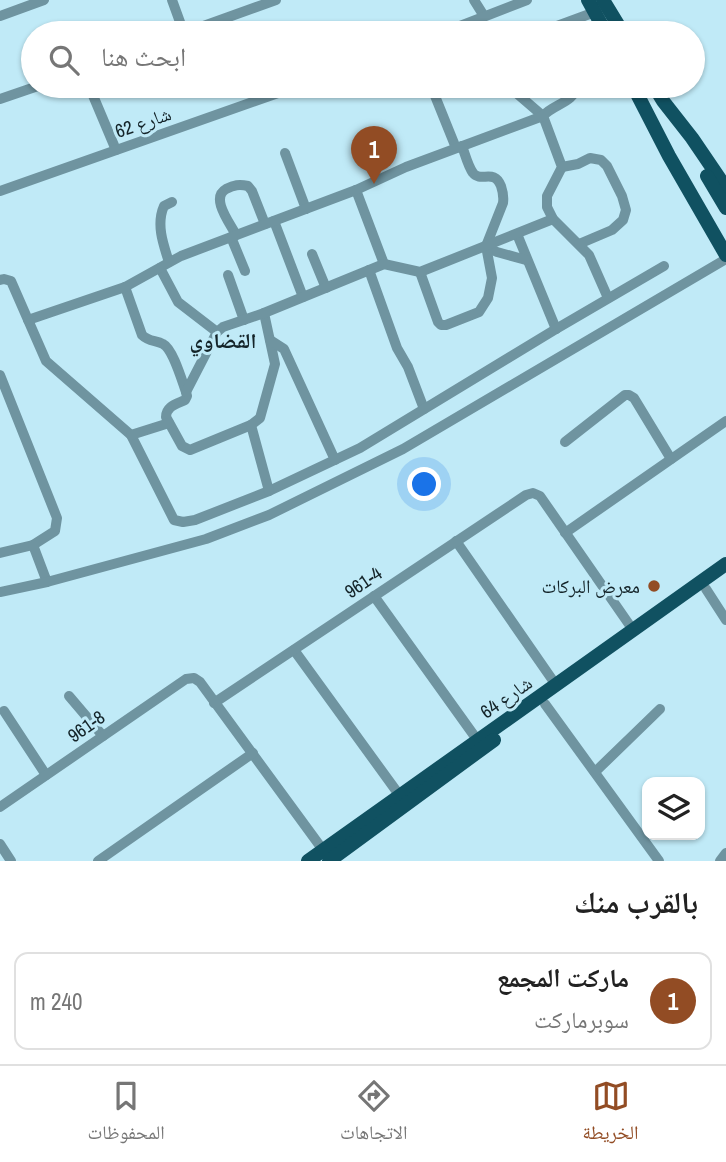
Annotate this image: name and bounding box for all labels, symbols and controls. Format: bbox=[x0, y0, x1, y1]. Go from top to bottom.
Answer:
search box bbox=[21, 21, 705, 98]
text: ابحث هنا bbox=[101, 39, 186, 74]
icon: search bbox=[45, 41, 83, 79]
street label: شارع 62 bbox=[111, 100, 175, 144]
pin: 1 bbox=[351, 126, 397, 184]
district label: القضاوي bbox=[190, 326, 256, 357]
your location bbox=[407, 467, 441, 501]
street label: 961-4 bbox=[339, 560, 387, 604]
place label: معرض البركات bbox=[542, 573, 640, 599]
marker: معرض البركات bbox=[646, 578, 662, 594]
street label: شارع 64 bbox=[475, 670, 537, 724]
street label: 961-8 bbox=[62, 704, 110, 748]
map controls bbox=[642, 777, 705, 840]
button: layers bbox=[642, 777, 705, 840]
text: بالقرب منك bbox=[574, 882, 698, 922]
text: ماركت المجمع bbox=[497, 960, 629, 995]
text: 240 m bbox=[30, 986, 82, 1017]
text: 1 bbox=[668, 986, 678, 1017]
text: سوبرماركت bbox=[534, 1004, 629, 1035]
tab: المحفوظات bbox=[88, 1077, 165, 1151]
tab: الاتجاهات bbox=[340, 1077, 407, 1151]
tab: الخريطة bbox=[583, 1077, 638, 1151]

